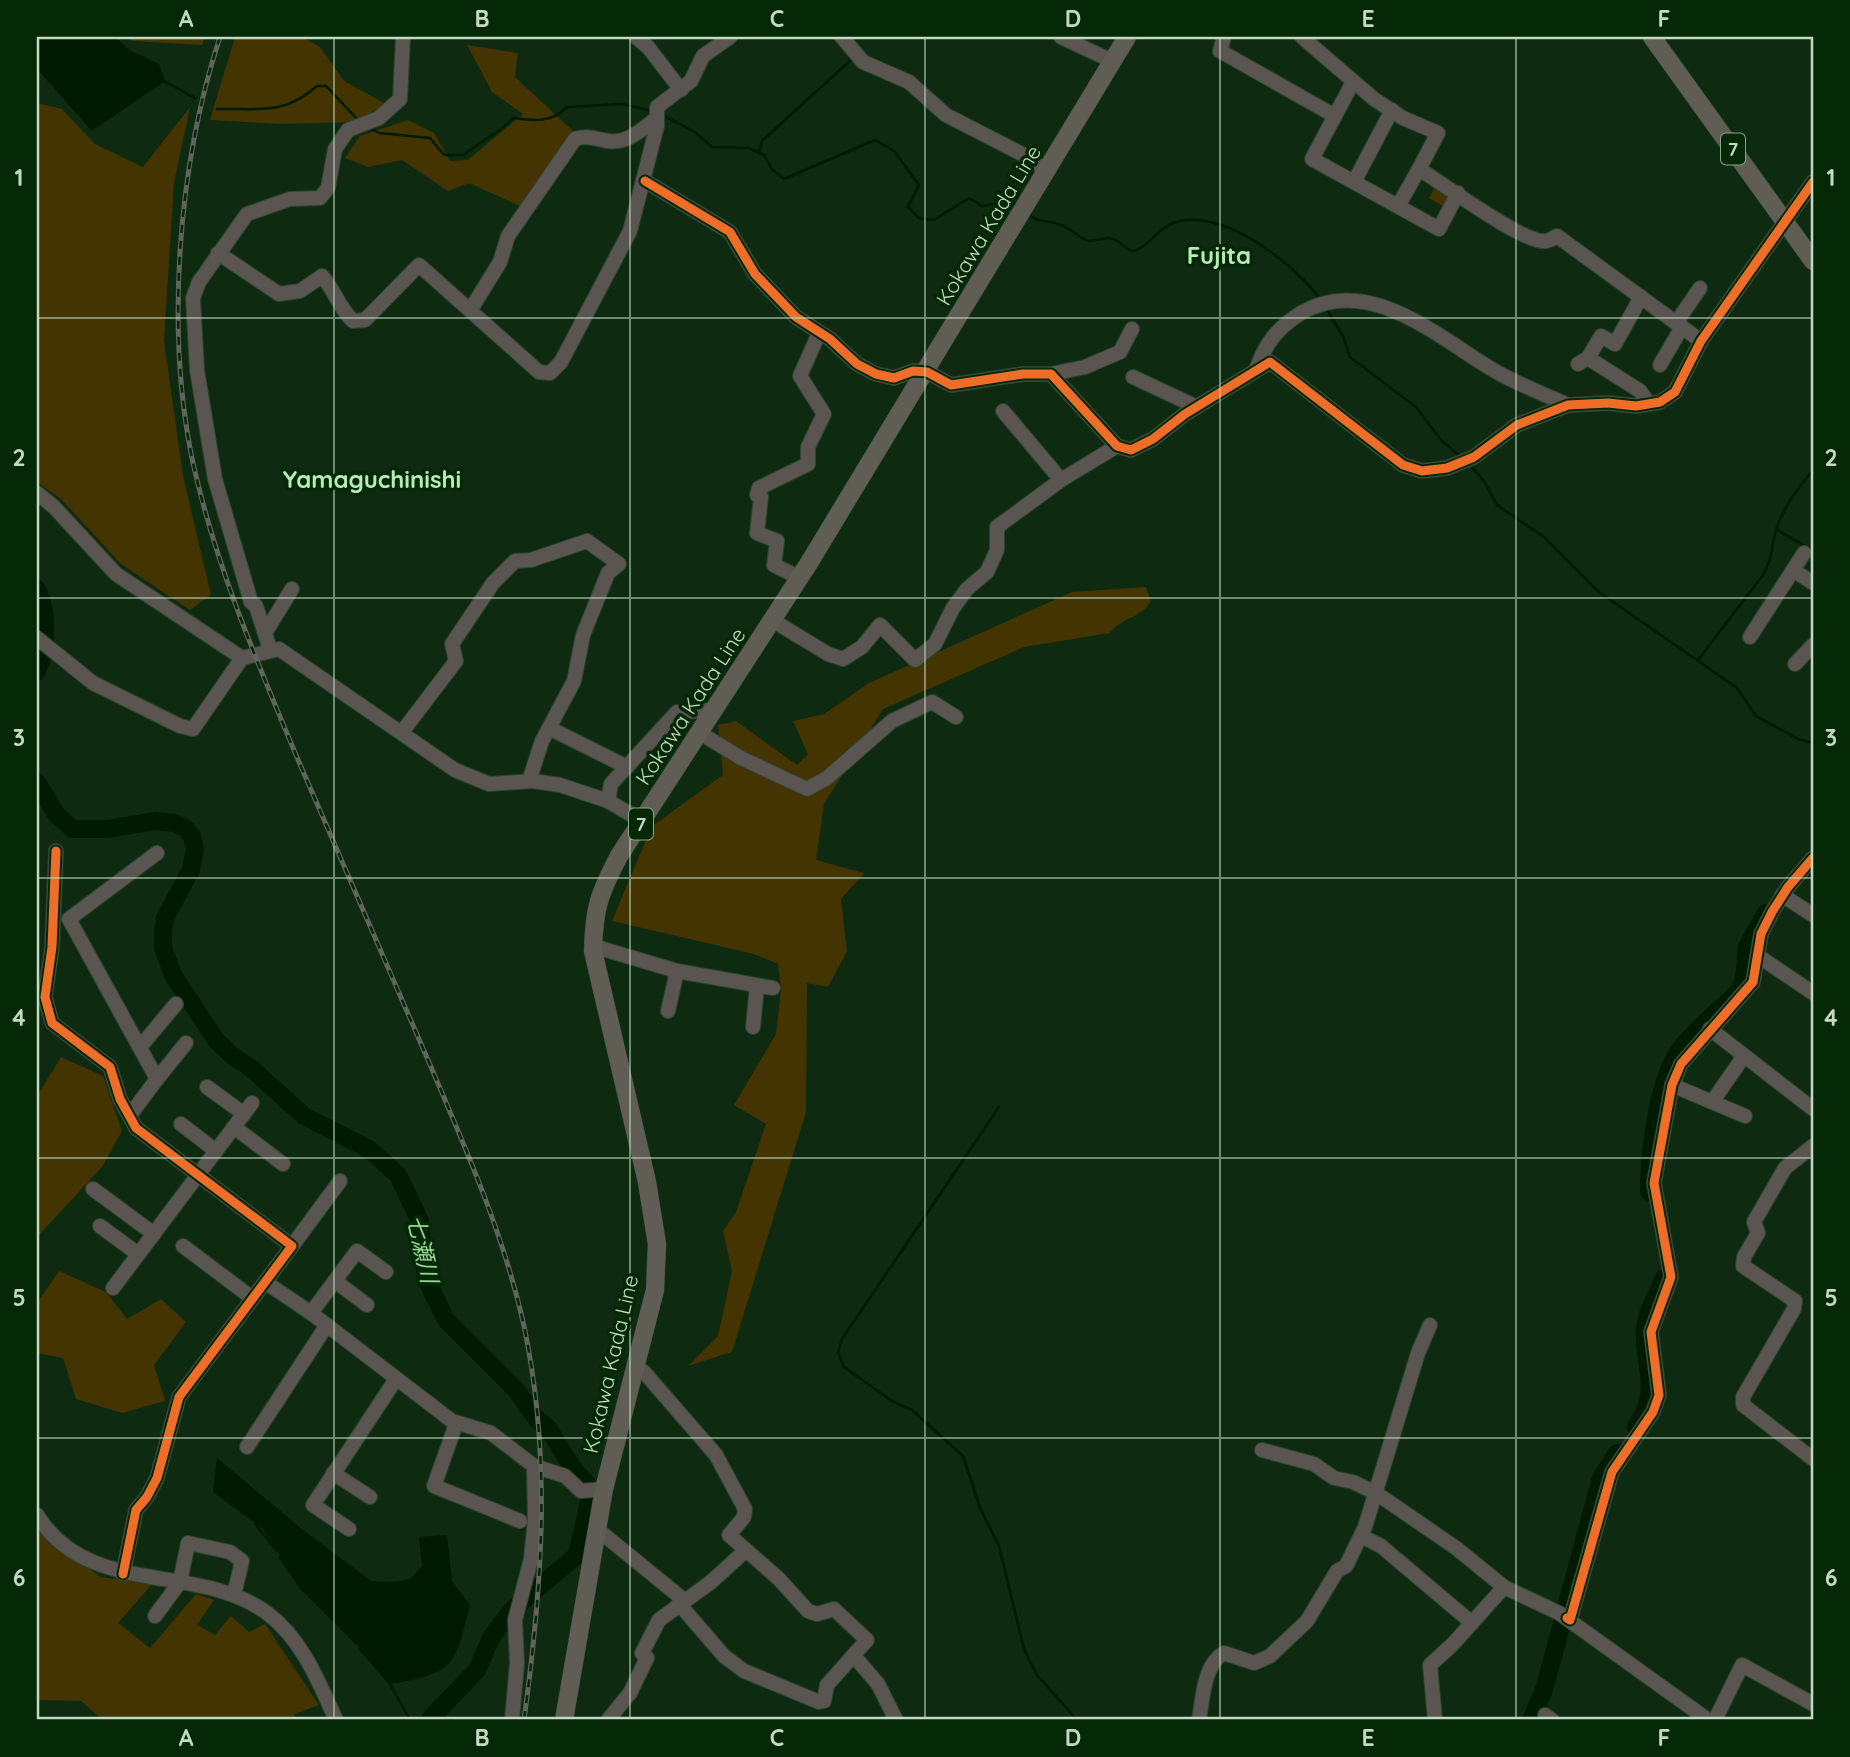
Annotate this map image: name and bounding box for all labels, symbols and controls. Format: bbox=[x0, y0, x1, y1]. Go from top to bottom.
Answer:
text: A bbox=[179, 4, 194, 33]
text: B bbox=[474, 4, 490, 33]
text: C bbox=[770, 4, 784, 33]
text: D bbox=[1065, 4, 1081, 33]
text: E bbox=[1361, 4, 1375, 33]
text: F bbox=[1658, 4, 1670, 33]
road number: 7 bbox=[1721, 134, 1745, 164]
street label: Kokawa Kada Line bbox=[930, 140, 1046, 310]
text: 1 bbox=[15, 163, 23, 192]
text: 1 bbox=[1827, 163, 1835, 192]
district label: Fujita bbox=[1187, 240, 1251, 270]
text: 2 bbox=[12, 443, 26, 472]
text: 2 bbox=[1824, 443, 1838, 472]
district label: Yamaguchinishi bbox=[283, 464, 461, 494]
street label: Kokawa Kada Line bbox=[629, 622, 751, 790]
text: 3 bbox=[13, 723, 25, 752]
text: 3 bbox=[1825, 723, 1837, 752]
road number: 7 bbox=[629, 808, 653, 839]
text: 4 bbox=[12, 1003, 26, 1032]
text: 4 bbox=[1824, 1003, 1838, 1032]
water label: 七瀬川 bbox=[401, 1212, 446, 1289]
street label: Kokawa Kada Line bbox=[577, 1272, 643, 1456]
text: 5 bbox=[12, 1283, 26, 1312]
text: 5 bbox=[1824, 1283, 1838, 1312]
text: 6 bbox=[13, 1563, 25, 1592]
text: 6 bbox=[1825, 1563, 1837, 1592]
text: A bbox=[179, 1723, 194, 1752]
text: B bbox=[474, 1723, 490, 1752]
text: C bbox=[770, 1723, 784, 1752]
text: D bbox=[1065, 1723, 1081, 1752]
text: E bbox=[1361, 1723, 1375, 1752]
text: F bbox=[1658, 1723, 1670, 1752]

